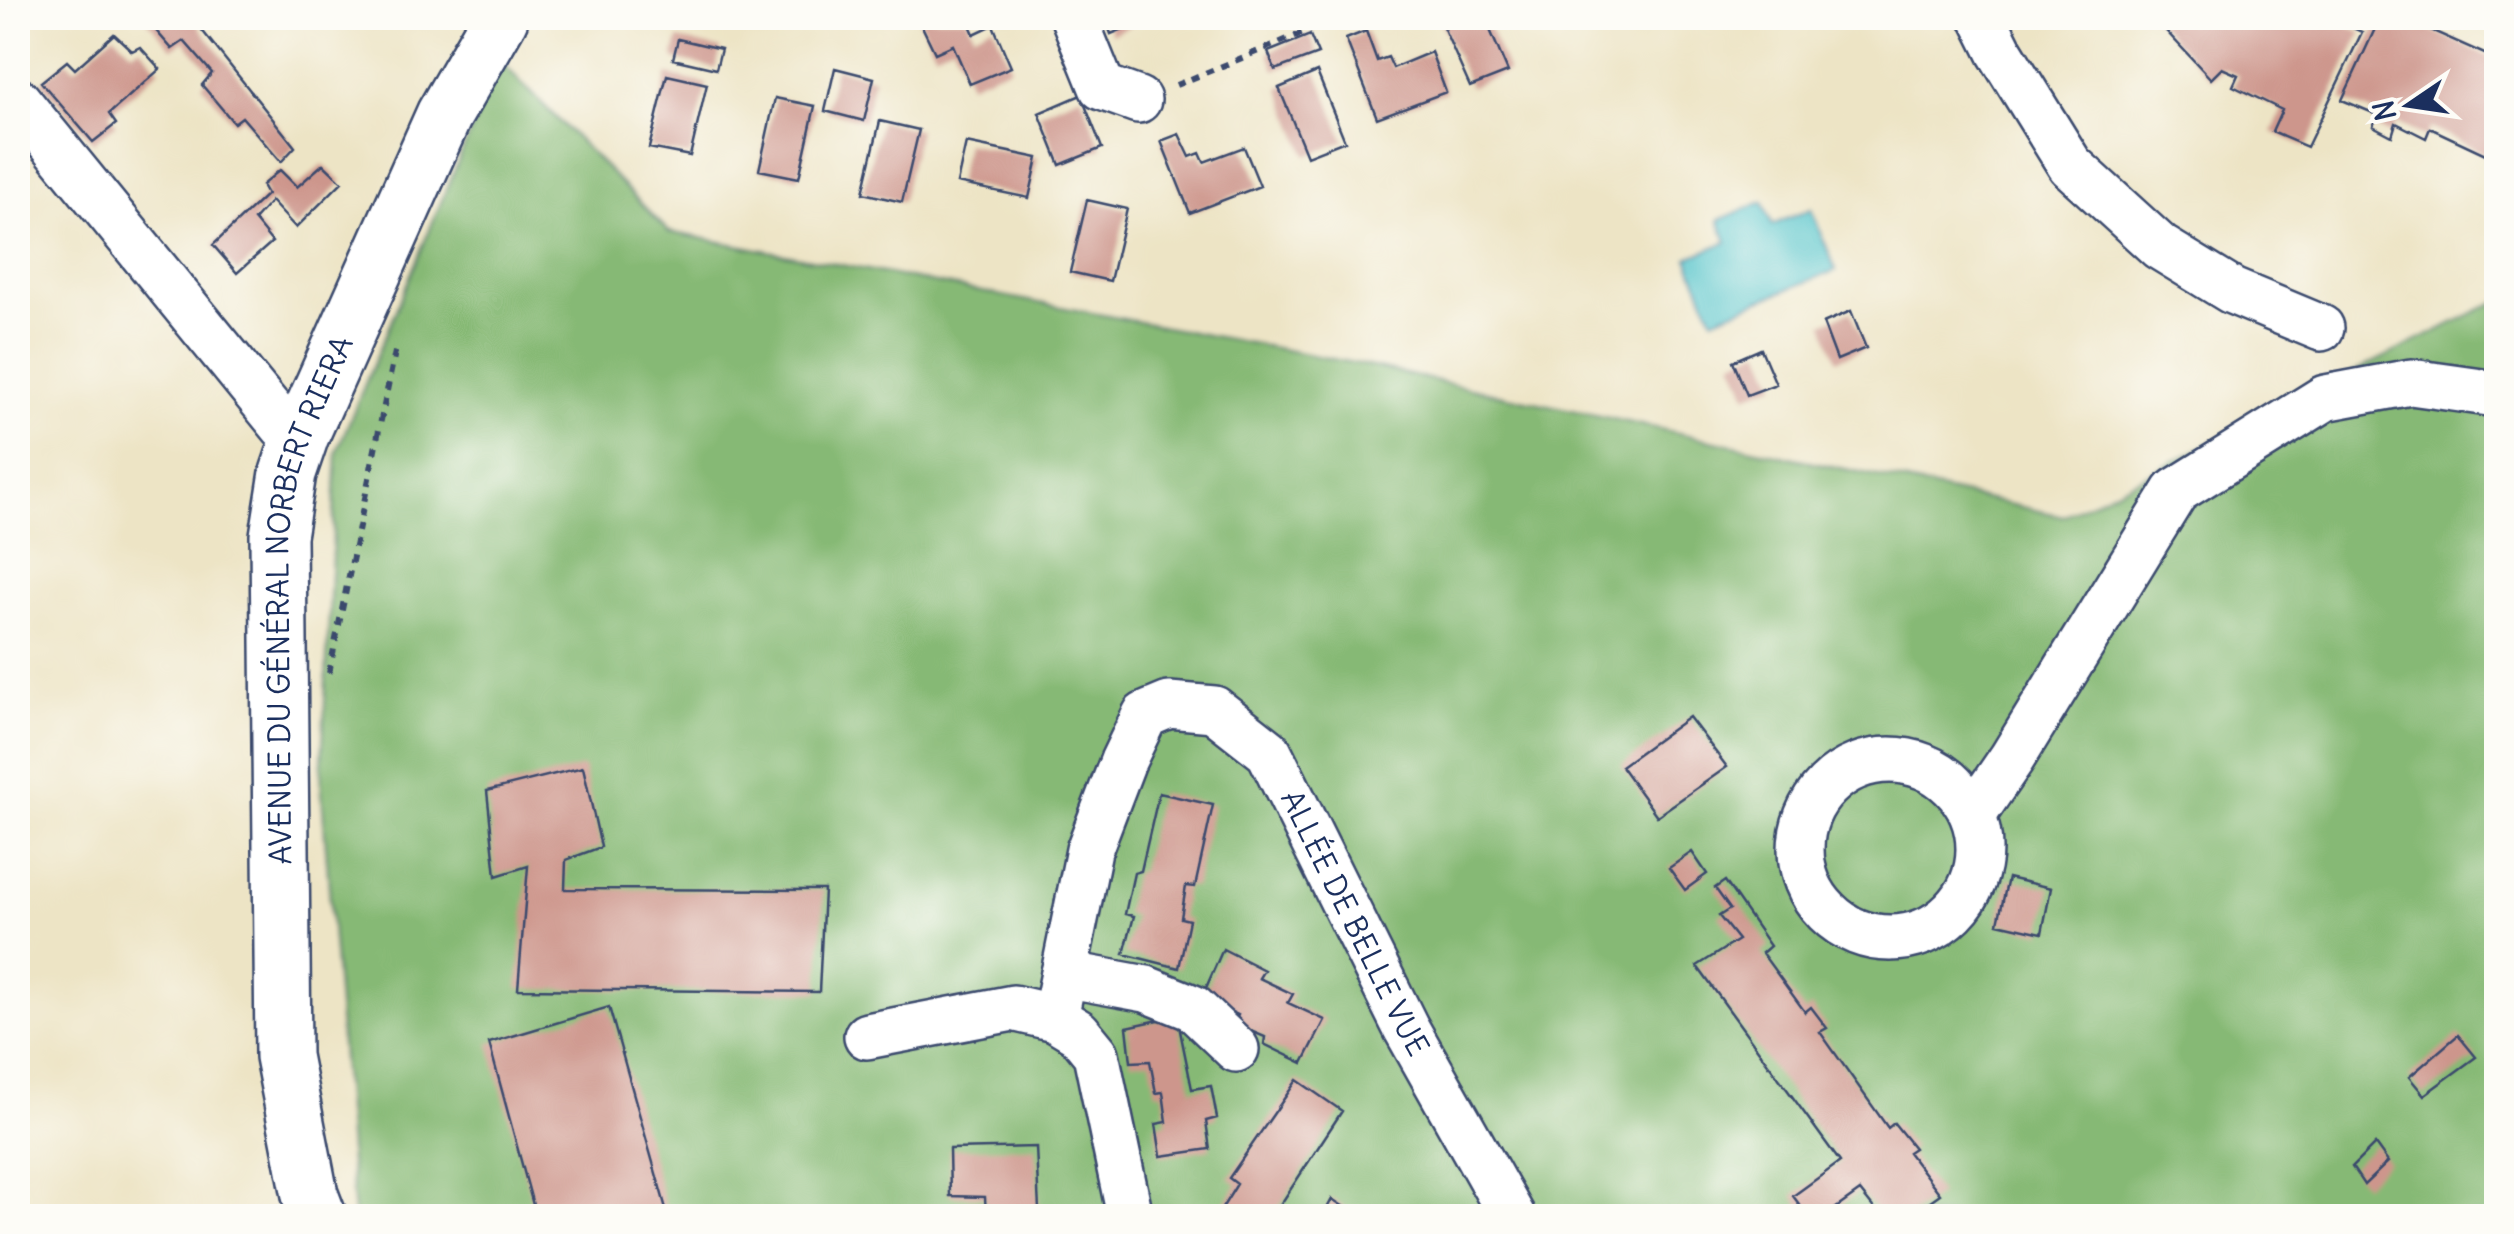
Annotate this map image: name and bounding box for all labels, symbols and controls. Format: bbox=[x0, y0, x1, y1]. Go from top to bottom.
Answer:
north arrow bbox=[2359, 55, 2459, 155]
text: N bbox=[2365, 97, 2404, 124]
street label: AVENUE DU GÉNÉRAL NORBERT RIERA bbox=[258, 330, 361, 865]
street label: ALLÉE DE BELLE VUE bbox=[1273, 784, 1438, 1062]

